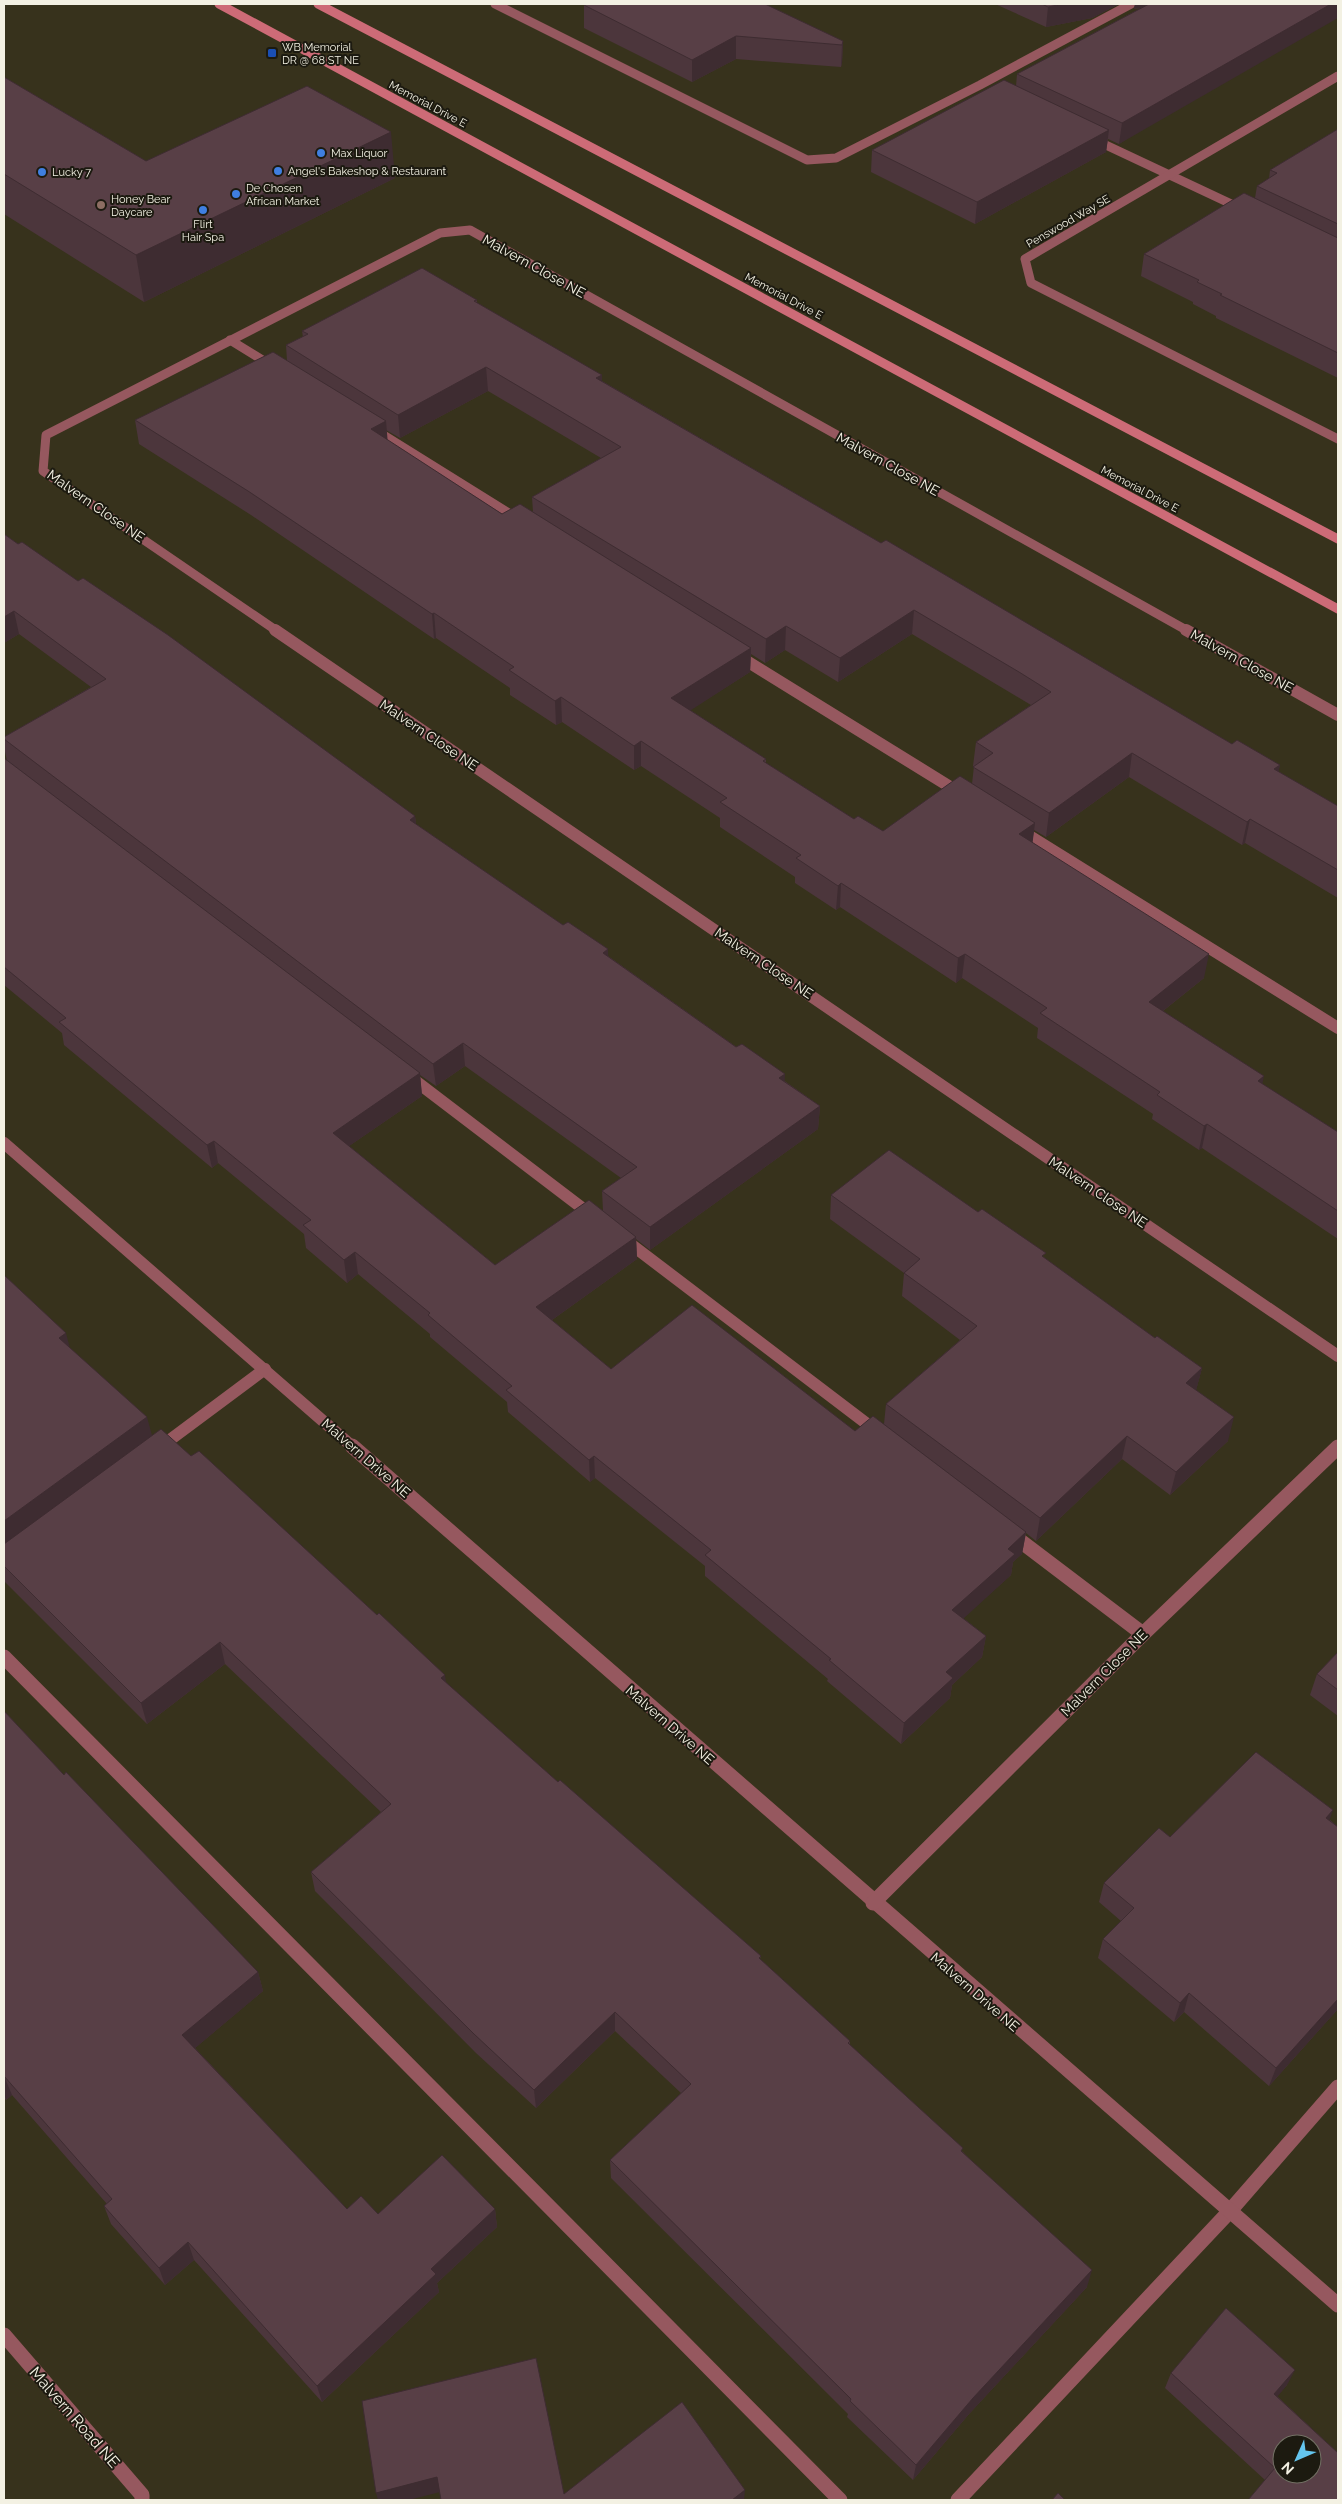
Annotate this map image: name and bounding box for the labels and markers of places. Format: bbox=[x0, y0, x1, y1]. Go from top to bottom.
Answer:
place label: WB Memorial DR @ 68 ST NE bbox=[282, 41, 359, 67]
marker: WB Memorial DR @ 68 ST NE bbox=[266, 47, 278, 59]
marker: Max Liquor bbox=[315, 147, 327, 159]
place label: Max Liquor bbox=[331, 147, 388, 160]
marker: Angel's Bakeshop & Restaurant bbox=[272, 165, 284, 177]
place label: Angel's Bakeshop & Restaurant bbox=[288, 165, 447, 178]
marker: Lucky 7 bbox=[36, 166, 48, 178]
place label: Lucky 7 bbox=[52, 166, 91, 179]
place label: De Chosen African Market bbox=[246, 182, 320, 208]
marker: De Chosen African Market bbox=[230, 188, 242, 200]
place label: Honey Bear Daycare bbox=[111, 193, 171, 219]
marker: Honey Bear Daycare bbox=[95, 199, 107, 211]
marker: Flirt Hair Spa bbox=[197, 204, 209, 216]
place label: Flirt Hair Spa bbox=[182, 218, 224, 244]

